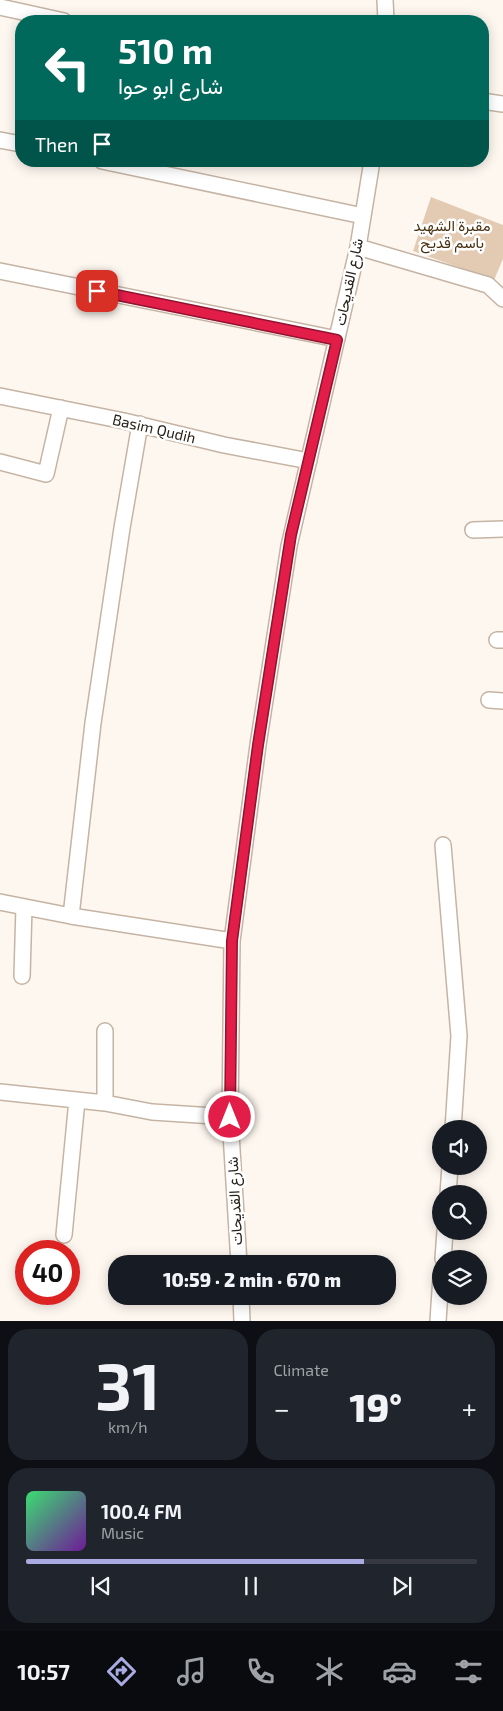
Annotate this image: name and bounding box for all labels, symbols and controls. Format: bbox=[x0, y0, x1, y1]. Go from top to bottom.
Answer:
text: 510 m bbox=[118, 29, 213, 71]
icon: left bbox=[35, 35, 100, 100]
text: شارع ابو حوا bbox=[118, 72, 223, 98]
icon: arrive bbox=[88, 130, 116, 158]
text: Then bbox=[35, 133, 78, 156]
park label: مقبرة الشهيد باسم قديح bbox=[414, 216, 490, 254]
street label: شارع القديحات bbox=[330, 236, 369, 328]
pin bbox=[76, 270, 118, 312]
icon: arrive bbox=[83, 277, 111, 305]
street label: Basim Qudih bbox=[111, 410, 198, 447]
position arrow bbox=[203, 1090, 255, 1142]
map controls bbox=[432, 1120, 487, 1305]
button: sound bbox=[432, 1120, 487, 1175]
street label: شارع القديحات bbox=[223, 1156, 248, 1246]
button: search bbox=[432, 1185, 487, 1240]
speed limit sign: 40 bbox=[15, 1240, 80, 1305]
button: layers bbox=[432, 1250, 487, 1305]
text: 10:59 · 2 min · 670 m bbox=[163, 1268, 341, 1291]
text: 31 bbox=[95, 1345, 160, 1423]
text: Climate bbox=[274, 1360, 329, 1379]
text: 19° bbox=[349, 1384, 402, 1430]
text: − bbox=[274, 1391, 290, 1425]
text: + bbox=[462, 1391, 477, 1425]
text: km/h bbox=[108, 1417, 148, 1436]
text: 100.4 FM bbox=[101, 1500, 182, 1523]
text: Music bbox=[101, 1523, 144, 1542]
icon: previous bbox=[87, 1572, 115, 1600]
icon: pause bbox=[237, 1572, 265, 1600]
icon: next bbox=[388, 1572, 416, 1600]
icon: directions bbox=[104, 1654, 139, 1689]
icon: music bbox=[174, 1654, 209, 1689]
icon: phone bbox=[243, 1654, 278, 1689]
icon: climate bbox=[312, 1654, 347, 1689]
icon: car bbox=[382, 1654, 417, 1689]
icon: filters bbox=[451, 1654, 486, 1689]
text: 10:57 bbox=[17, 1658, 70, 1684]

